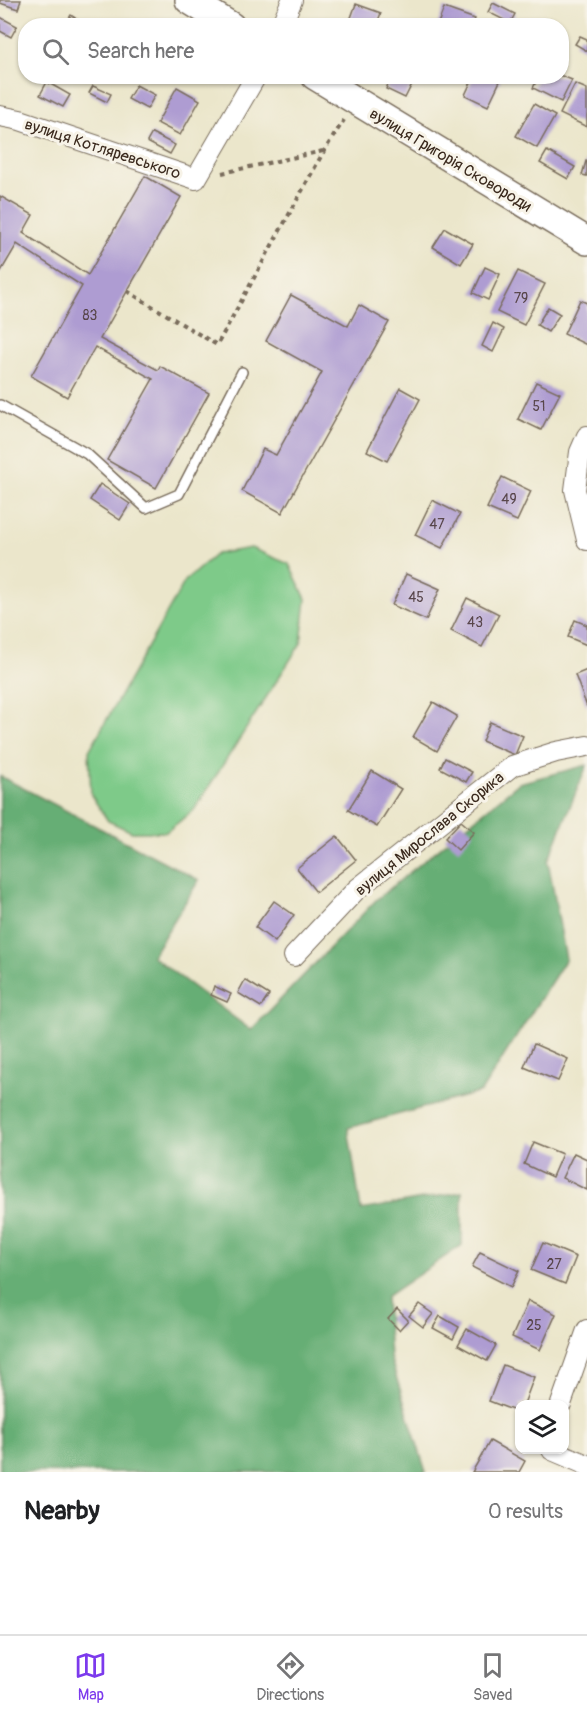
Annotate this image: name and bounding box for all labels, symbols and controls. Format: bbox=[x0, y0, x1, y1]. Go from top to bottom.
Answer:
search box bbox=[18, 18, 569, 84]
icon: search bbox=[39, 35, 72, 68]
text: Search here bbox=[87, 37, 194, 65]
street label: вулиця Григорія Сковороди bbox=[366, 104, 535, 216]
street label: вулиця Котляревського bbox=[22, 114, 184, 184]
house number: 79 bbox=[514, 290, 528, 307]
house number: 83 bbox=[83, 307, 98, 324]
house number: 51 bbox=[532, 398, 546, 415]
house number: 49 bbox=[501, 491, 517, 508]
house number: 47 bbox=[429, 516, 445, 533]
house number: 45 bbox=[408, 589, 424, 606]
house number: 43 bbox=[467, 614, 483, 631]
street label: вулиця Мирослава Скорика bbox=[351, 768, 508, 900]
house number: 27 bbox=[546, 1256, 562, 1273]
house number: 25 bbox=[526, 1317, 542, 1334]
map controls bbox=[515, 1400, 569, 1454]
button: layers bbox=[515, 1400, 569, 1454]
text: Nearby bbox=[24, 1495, 100, 1527]
text: 0 results bbox=[488, 1499, 563, 1524]
tab: Map bbox=[74, 1649, 107, 1705]
tab: Directions bbox=[256, 1649, 324, 1705]
tab: Saved bbox=[473, 1649, 513, 1705]

